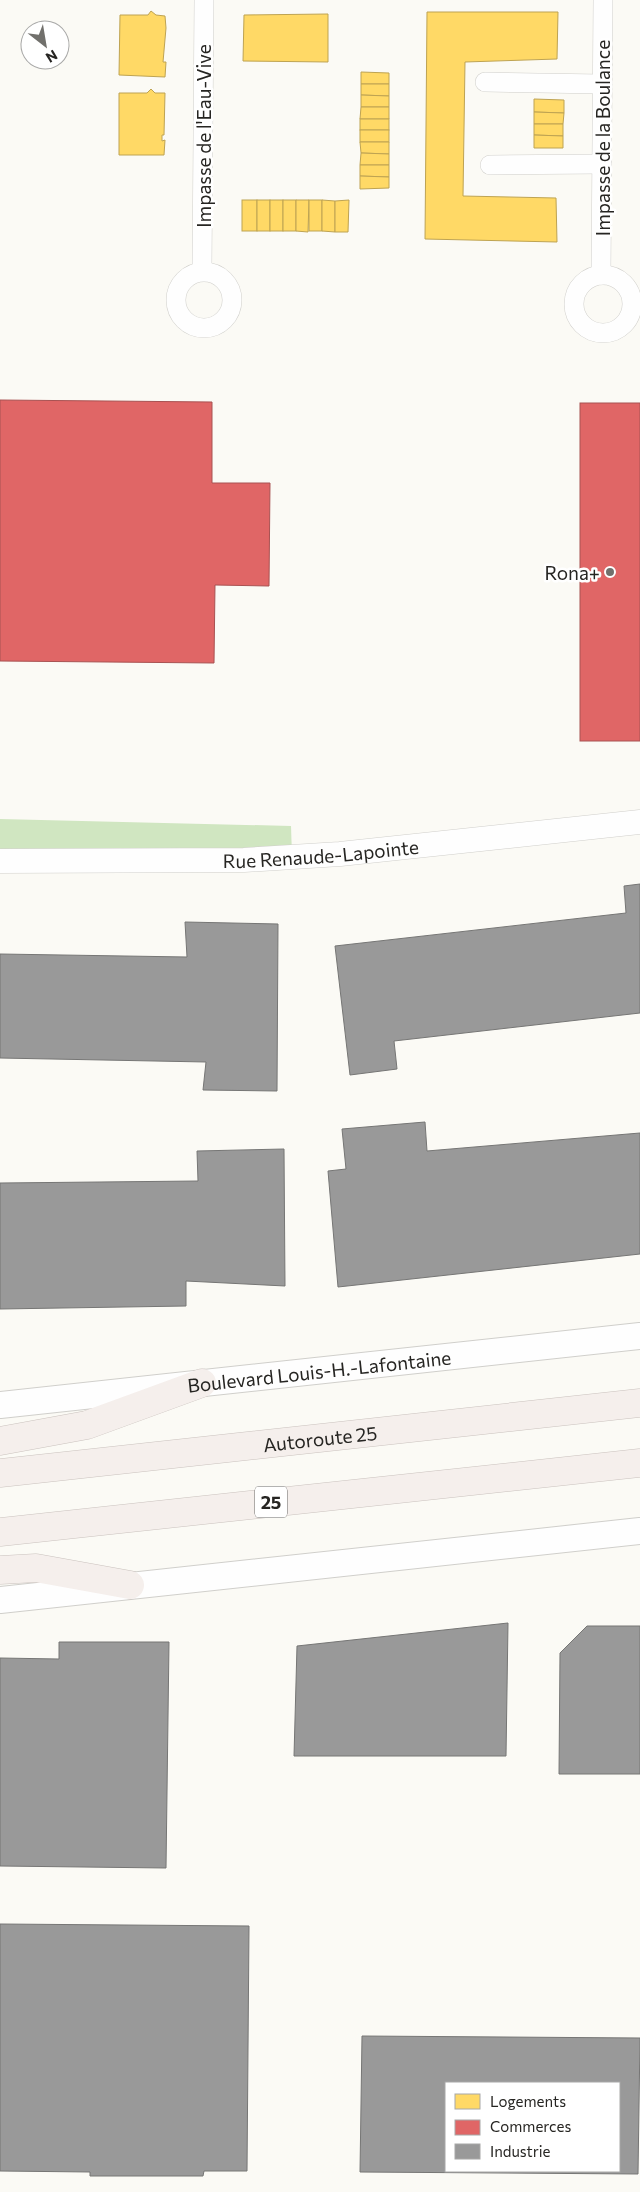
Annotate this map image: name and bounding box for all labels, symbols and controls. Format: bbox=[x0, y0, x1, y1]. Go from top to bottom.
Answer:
north arrow bbox=[20, 20, 70, 70]
street label: Impasse de la Boulance bbox=[591, 40, 614, 236]
street label: Impasse de l'Eau-Vive bbox=[192, 44, 215, 228]
text: N bbox=[43, 47, 61, 67]
place label: Rona+ bbox=[545, 561, 600, 584]
marker: Rona+ bbox=[604, 566, 616, 578]
street label: Rue Renaude-Lapointe bbox=[223, 834, 420, 872]
street label: Boulevard Louis-H.-Lafontaine bbox=[186, 1345, 452, 1396]
street label: Autoroute 25 bbox=[262, 1420, 378, 1456]
road number: 25 bbox=[255, 1486, 287, 1518]
legend bbox=[445, 2082, 620, 2172]
text: Logements bbox=[490, 2092, 566, 2110]
text: Commerces bbox=[490, 2117, 571, 2135]
text: Industrie bbox=[490, 2142, 551, 2160]

